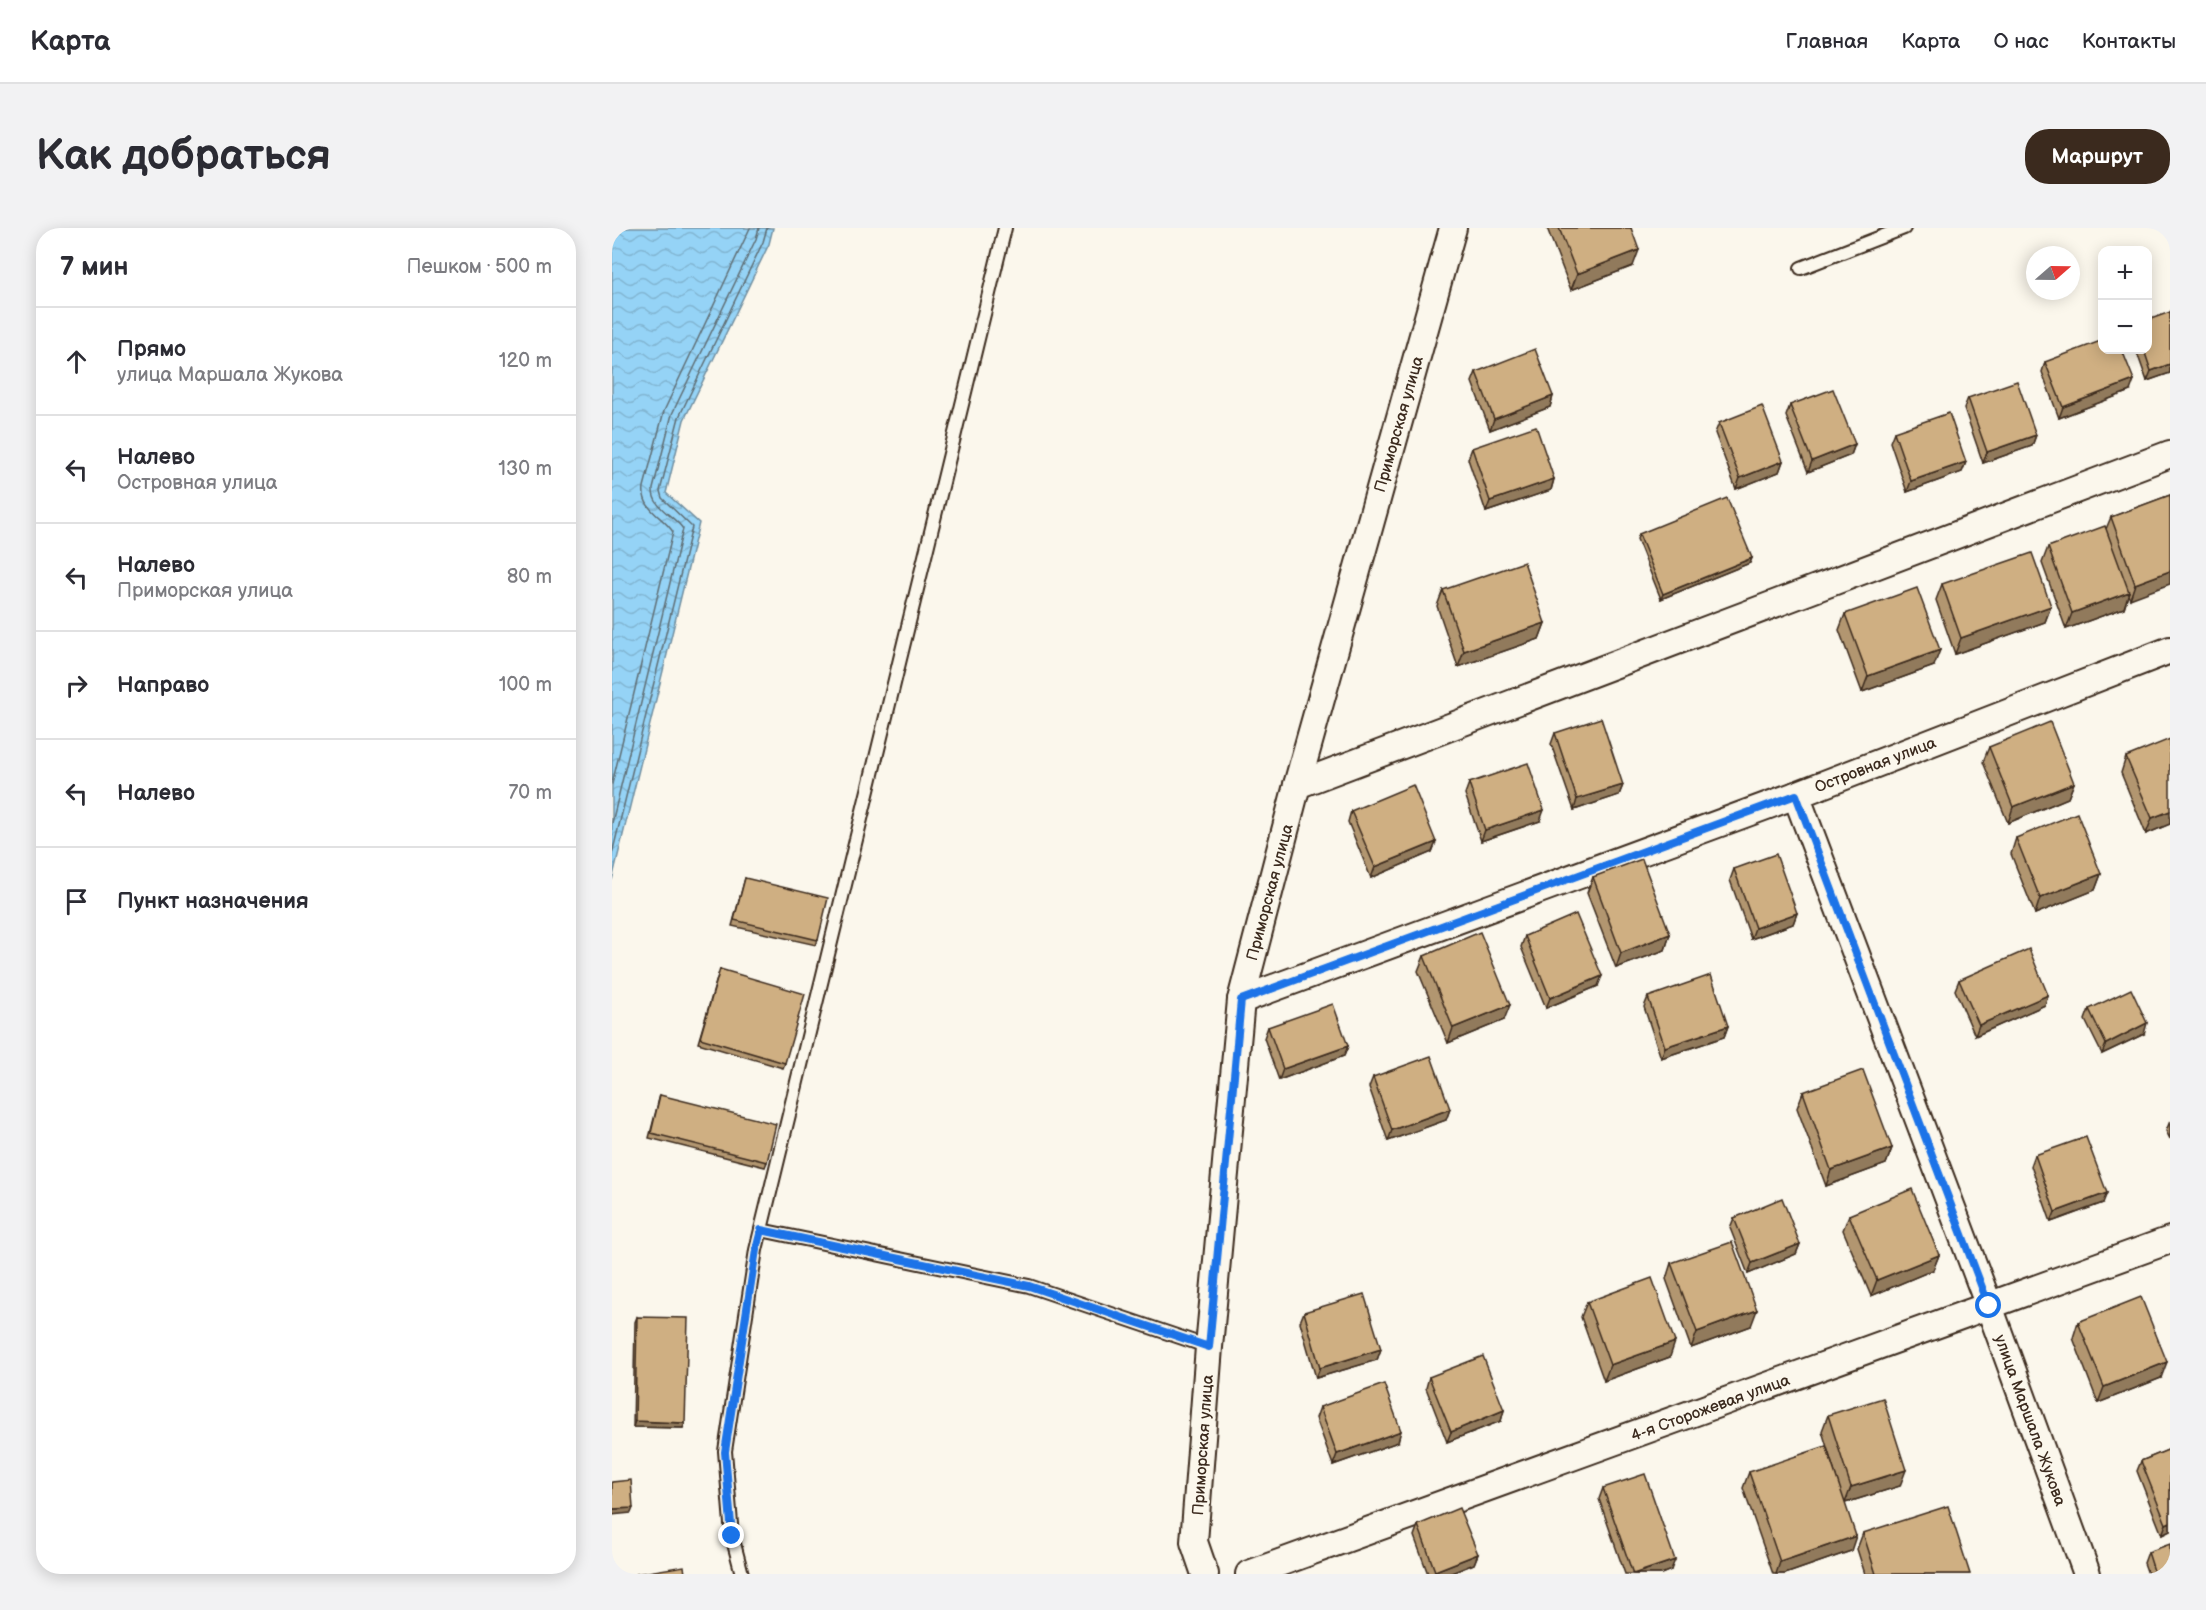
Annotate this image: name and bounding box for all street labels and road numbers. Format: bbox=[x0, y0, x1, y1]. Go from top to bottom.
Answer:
street label: Приморская улица bbox=[1371, 354, 1428, 495]
street label: Островная улица bbox=[1812, 733, 1939, 797]
street label: Приморская улица bbox=[1243, 821, 1298, 963]
street label: улица Маршала Жукова bbox=[1990, 1332, 2070, 1509]
street label: 4-я Сторожевая улица bbox=[1629, 1371, 1793, 1446]
street label: Приморская улица bbox=[1189, 1374, 1218, 1516]

